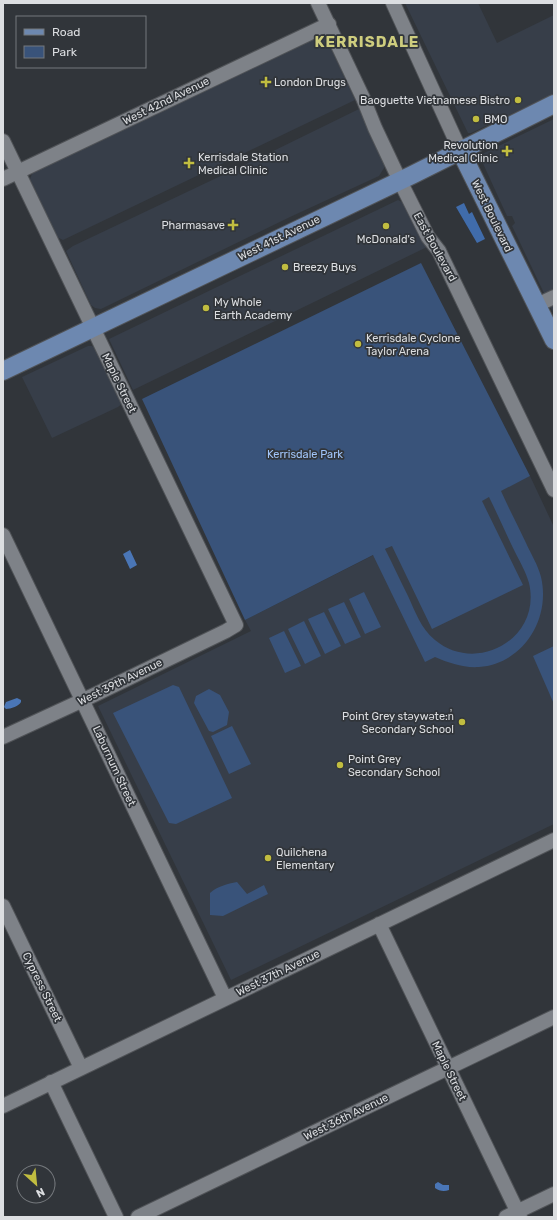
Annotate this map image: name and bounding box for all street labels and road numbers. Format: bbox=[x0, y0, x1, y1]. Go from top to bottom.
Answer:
street label: West 42nd Avenue bbox=[121, 74, 211, 128]
street label: West Boulevard bbox=[469, 178, 515, 254]
street label: East Boulevard bbox=[411, 210, 459, 284]
street label: West 41st Avenue bbox=[236, 213, 322, 263]
street label: Maple Street bbox=[99, 351, 139, 416]
street label: West 39th Avenue bbox=[76, 656, 164, 708]
street label: Laburnum Street bbox=[90, 724, 139, 809]
street label: West 37th Avenue bbox=[234, 947, 322, 999]
street label: Cypress Street bbox=[20, 950, 65, 1025]
street label: Maple Street bbox=[429, 1039, 469, 1104]
street label: West 36th Avenue bbox=[302, 1091, 390, 1143]

